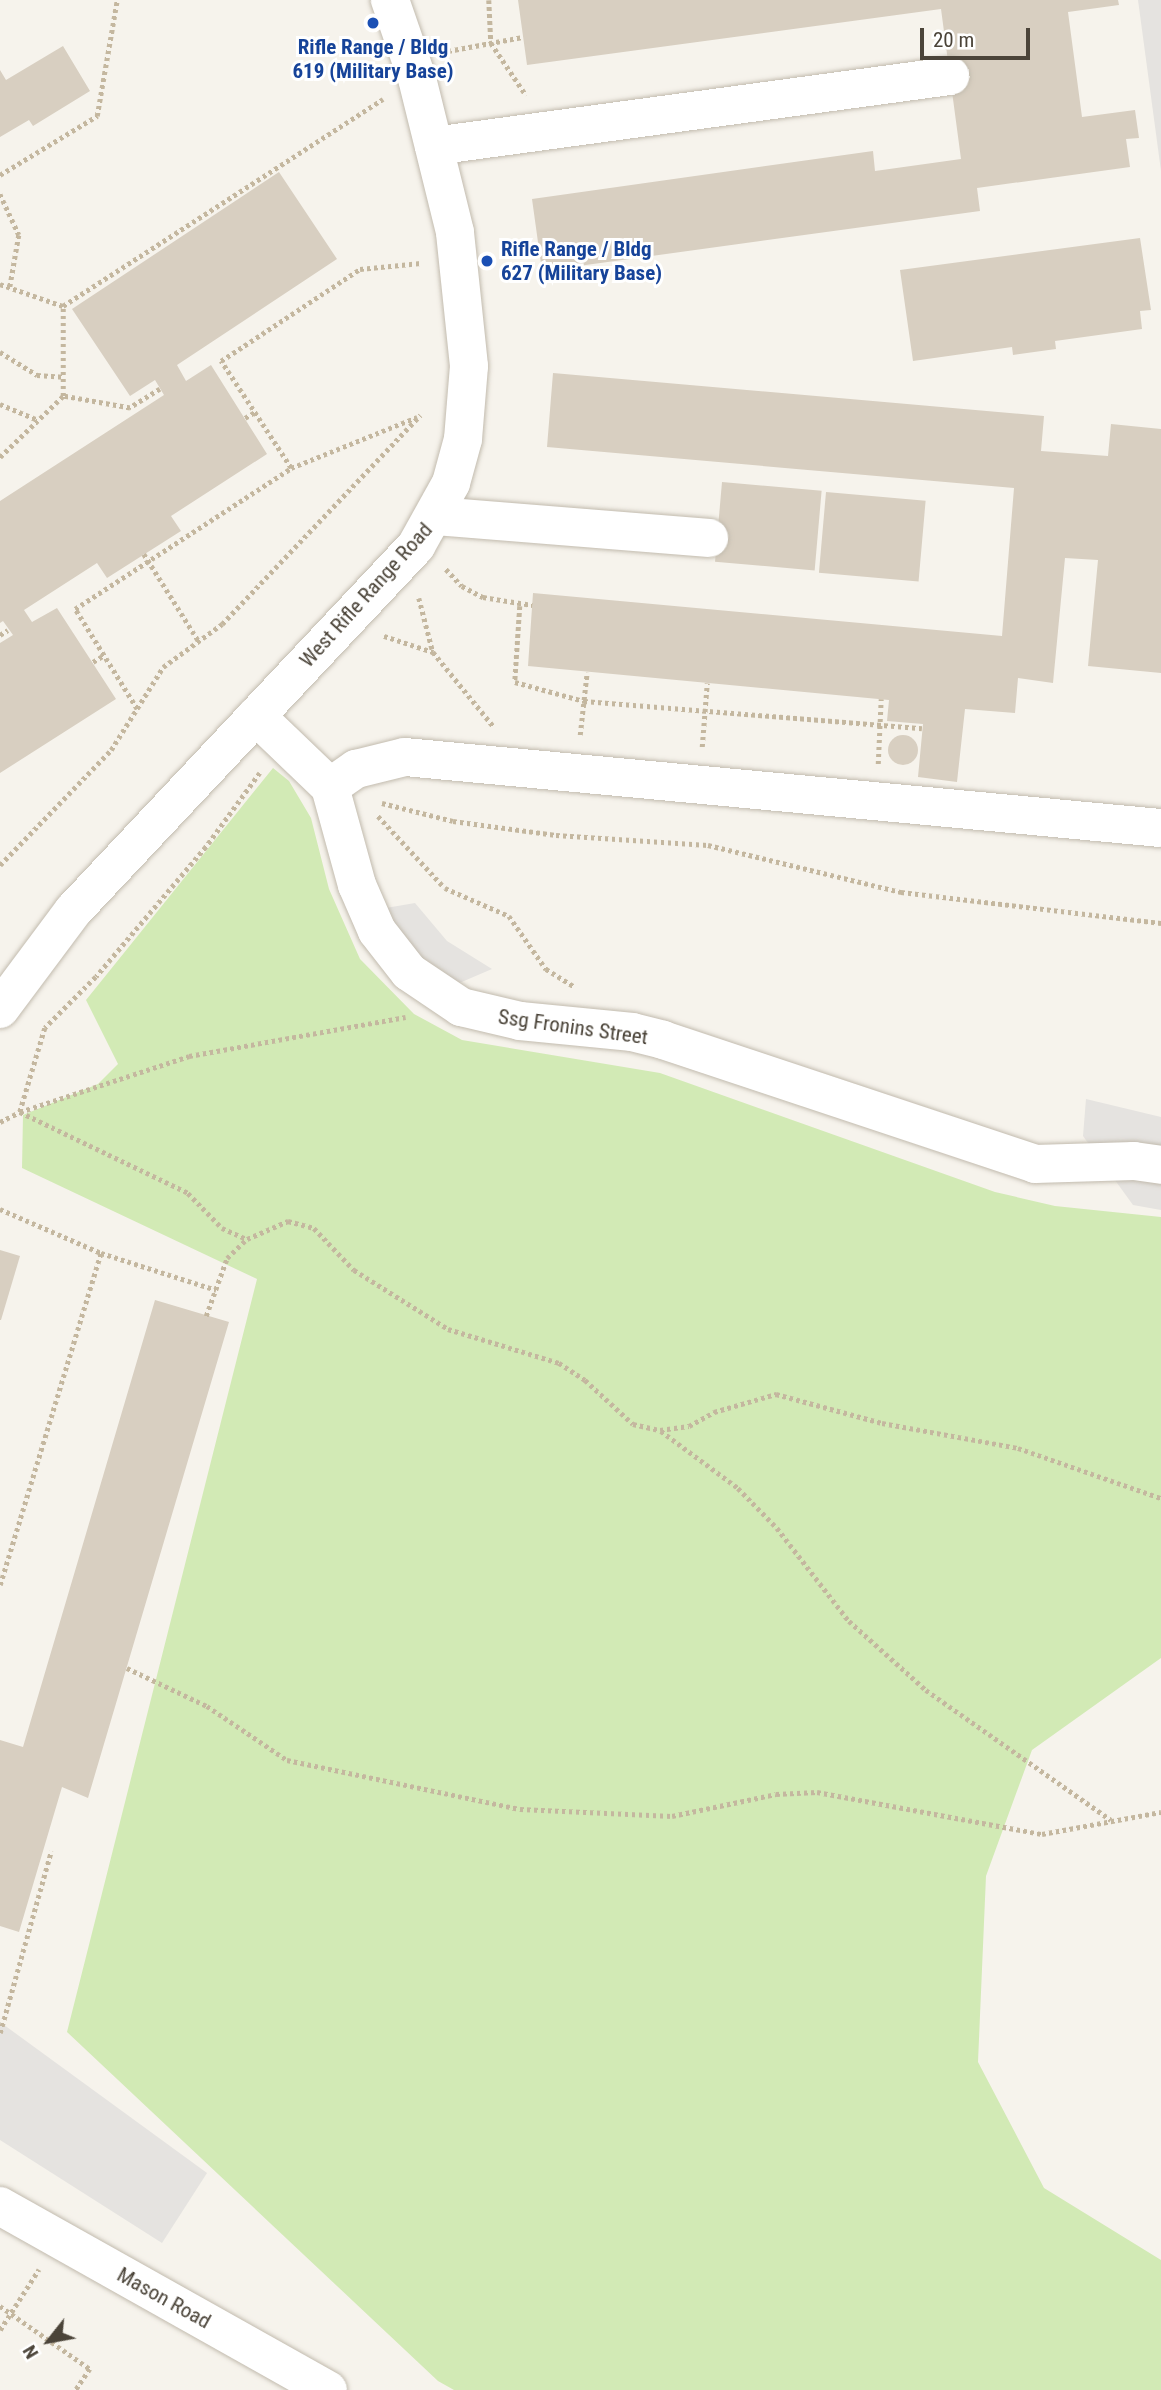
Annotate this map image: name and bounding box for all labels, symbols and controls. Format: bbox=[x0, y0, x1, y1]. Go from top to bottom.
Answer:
scale bar bbox=[923, 14, 1033, 58]
marker: Rifle Range / Bldg 619 (Military Base) bbox=[365, 15, 381, 31]
text: 20 m bbox=[933, 28, 974, 52]
place label: Rifle Range / Bldg 619 (Military Base) bbox=[293, 34, 453, 84]
place label: Rifle Range / Bldg 627 (Military Base) bbox=[501, 236, 662, 286]
marker: Rifle Range / Bldg 627 (Military Base) bbox=[479, 253, 495, 269]
street label: West Rifle Range Road bbox=[294, 517, 438, 673]
street label: Ssg Fronins Street bbox=[496, 1004, 650, 1050]
street label: Mason Road bbox=[113, 2262, 215, 2334]
north arrow bbox=[14, 2306, 84, 2376]
text: N bbox=[18, 2341, 43, 2363]

